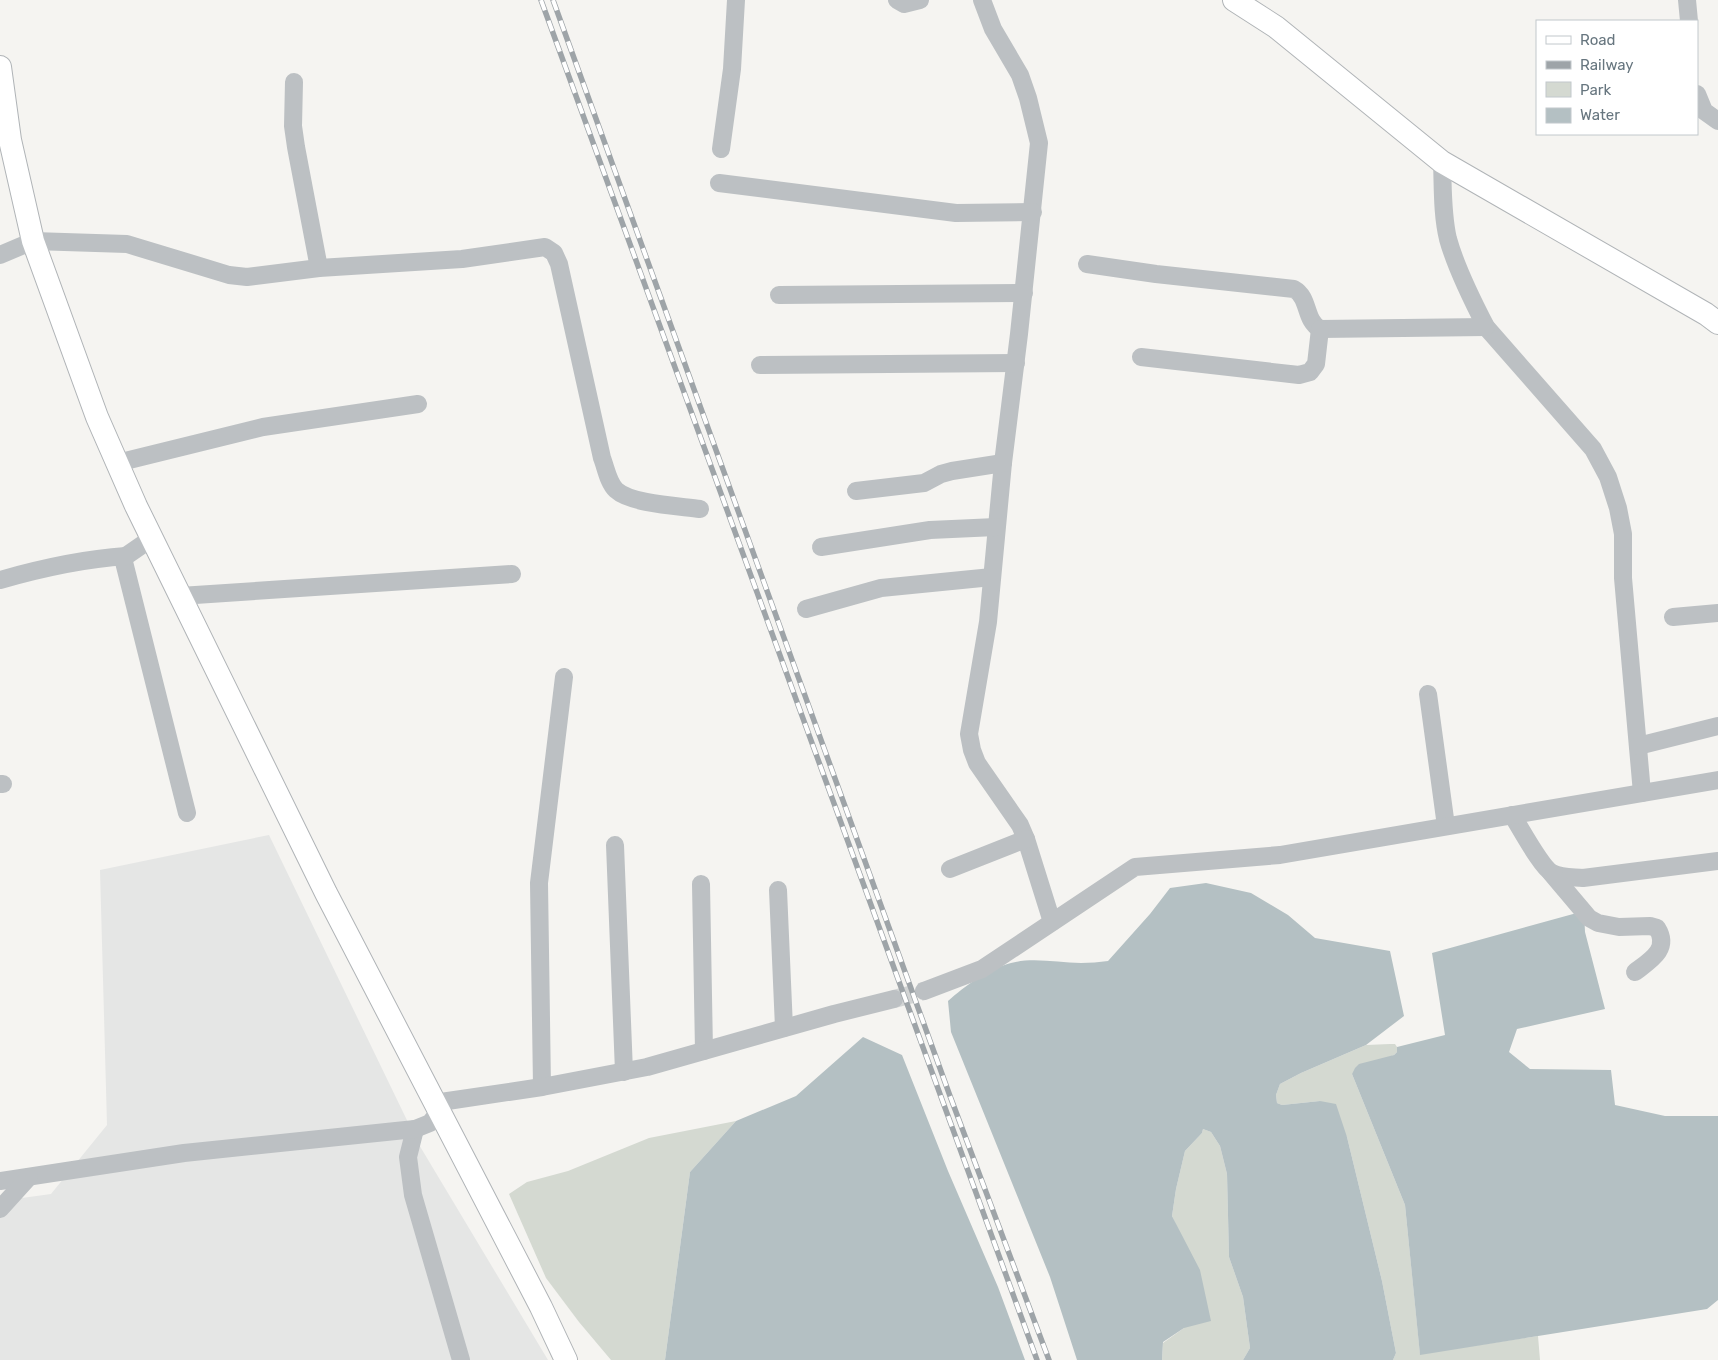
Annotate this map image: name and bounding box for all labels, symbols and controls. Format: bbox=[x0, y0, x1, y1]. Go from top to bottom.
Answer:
legend bbox=[1536, 20, 1698, 135]
text: Road bbox=[1580, 31, 1616, 49]
text: Railway bbox=[1580, 56, 1634, 74]
text: Park bbox=[1580, 81, 1611, 99]
text: Water bbox=[1580, 106, 1620, 124]

